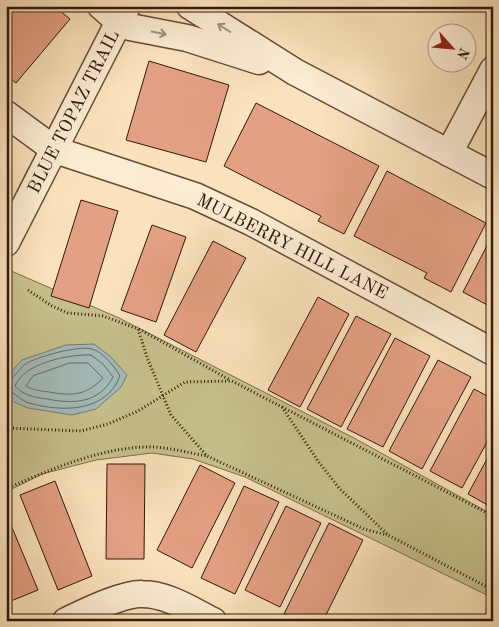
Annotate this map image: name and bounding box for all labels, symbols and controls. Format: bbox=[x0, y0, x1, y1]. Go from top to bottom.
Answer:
one-way arrow bbox=[218, 22, 232, 32]
north arrow bbox=[426, 22, 476, 72]
street label: BLUE TOPAZ TRAIL bbox=[25, 28, 123, 196]
one-way arrow bbox=[151, 29, 167, 38]
text: N bbox=[454, 46, 471, 62]
street label: MULBERRY HILL LANE bbox=[194, 191, 390, 303]

